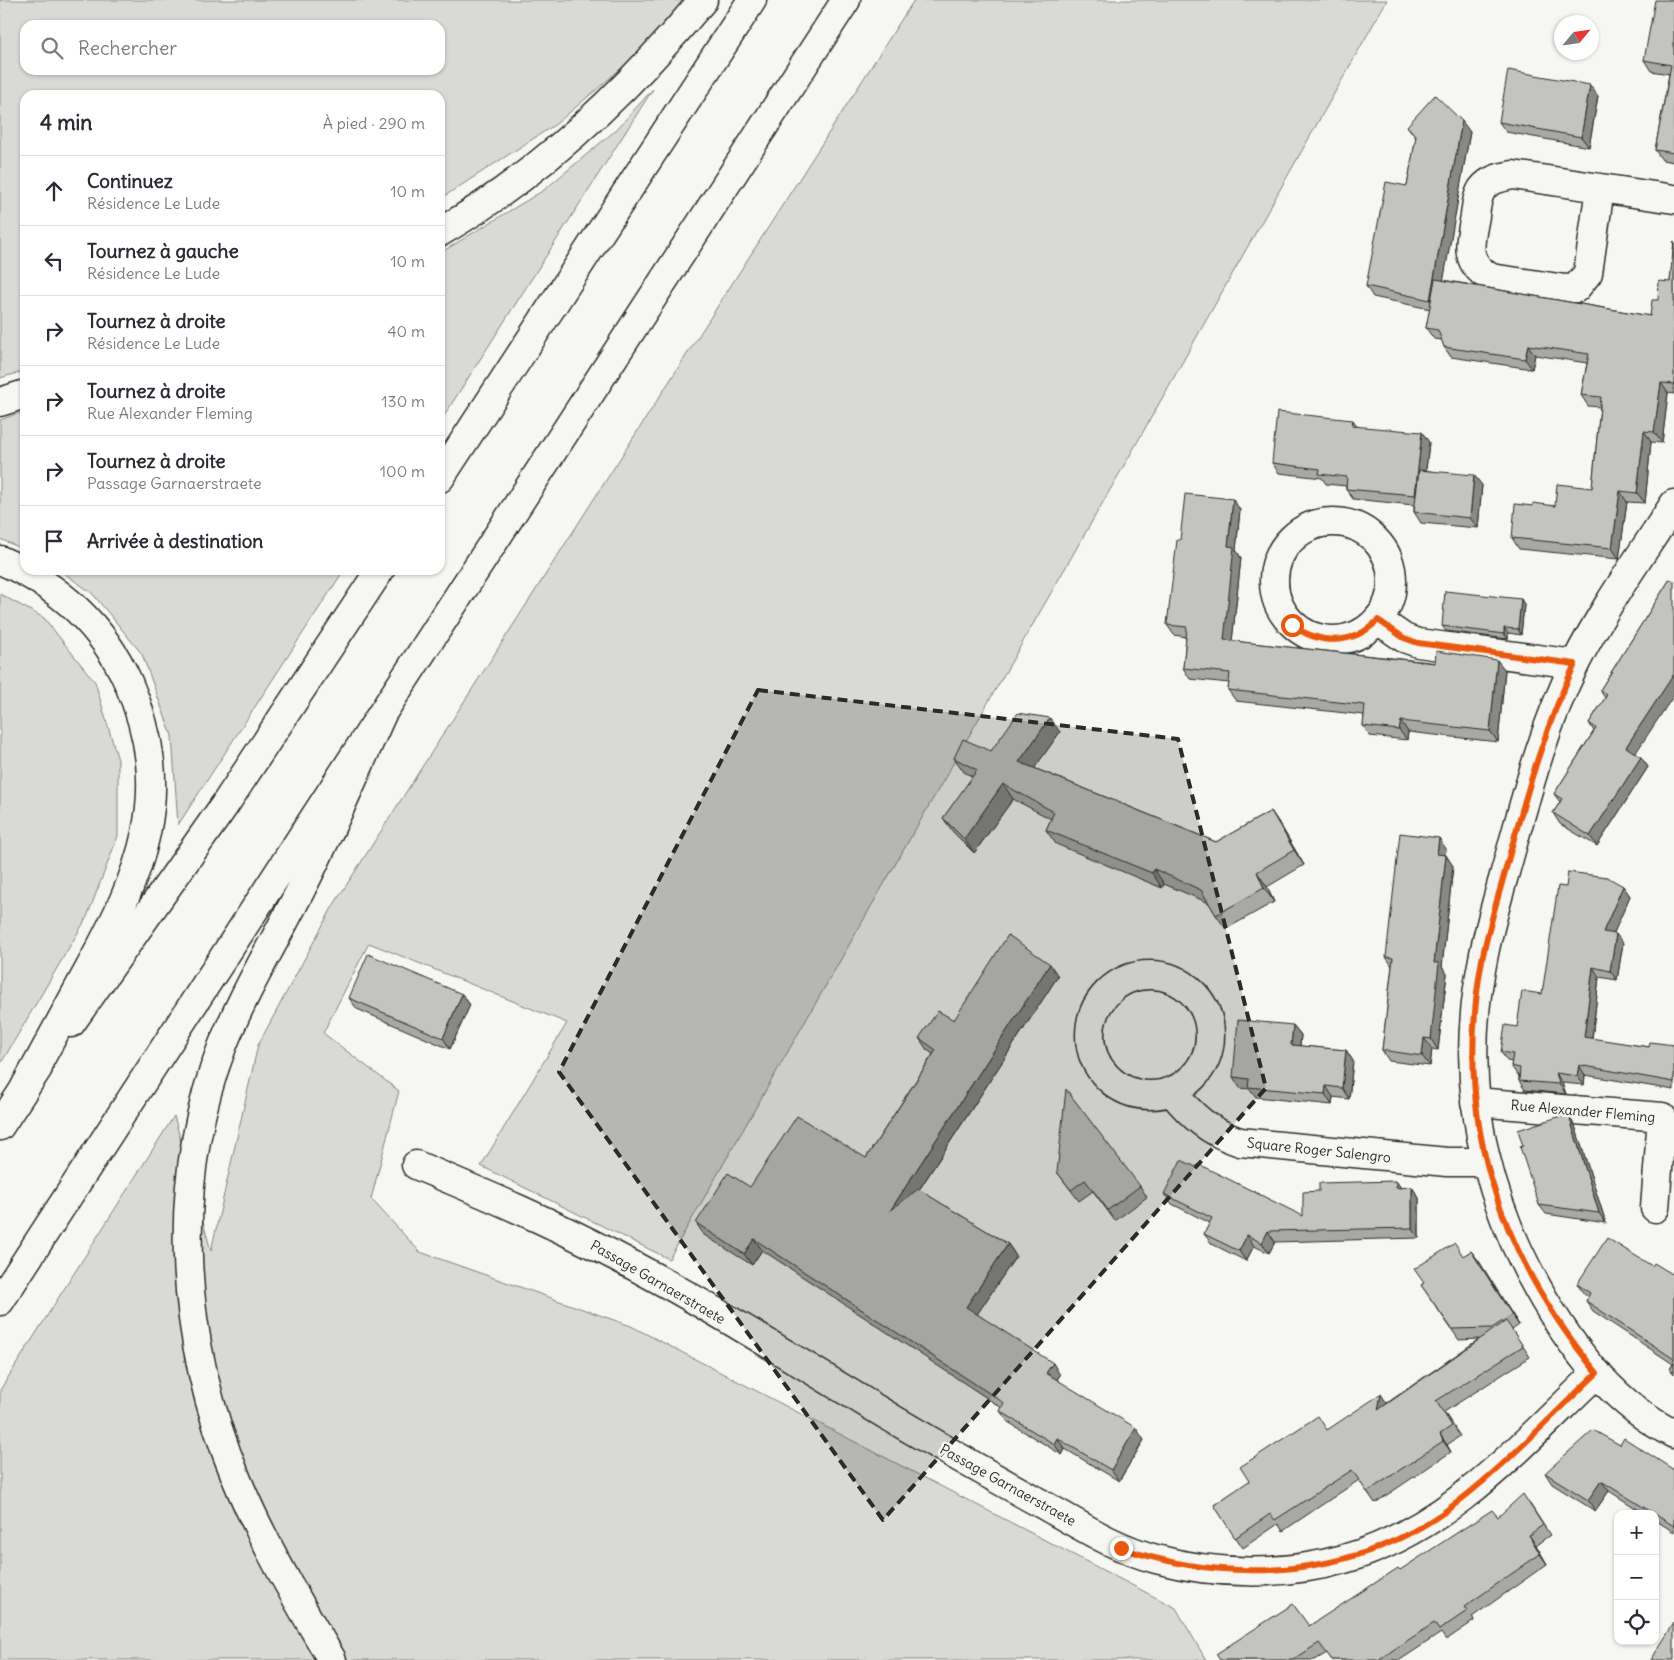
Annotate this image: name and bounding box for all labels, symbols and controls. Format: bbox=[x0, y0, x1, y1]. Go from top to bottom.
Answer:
north arrow bbox=[1554, 15, 1599, 60]
search box bbox=[20, 20, 445, 75]
icon: search bbox=[38, 34, 66, 62]
text: Rechercher bbox=[78, 36, 177, 60]
text: 4 min bbox=[40, 109, 92, 136]
text: À pied · 290 m bbox=[323, 113, 425, 133]
text: Continuez bbox=[87, 169, 173, 193]
icon: ahead bbox=[40, 177, 68, 205]
text: 10 m bbox=[390, 181, 425, 201]
text: Résidence Le Lude bbox=[87, 193, 220, 213]
text: Tournez à gauche bbox=[87, 239, 239, 263]
icon: left bbox=[40, 247, 68, 275]
text: 10 m bbox=[390, 251, 425, 271]
text: Résidence Le Lude bbox=[87, 263, 220, 283]
text: Tournez à droite bbox=[87, 309, 226, 333]
icon: right bbox=[40, 317, 68, 345]
text: 40 m bbox=[387, 321, 425, 341]
text: Résidence Le Lude bbox=[87, 333, 220, 353]
text: Tournez à droite bbox=[87, 379, 226, 403]
icon: right bbox=[40, 387, 68, 415]
text: 130 m bbox=[381, 391, 425, 411]
text: Rue Alexander Fleming bbox=[87, 403, 253, 423]
text: Tournez à droite bbox=[87, 449, 226, 473]
icon: right bbox=[40, 457, 68, 485]
text: 100 m bbox=[380, 461, 425, 481]
text: Passage Garnaerstraete bbox=[87, 473, 262, 493]
icon: arrive bbox=[40, 527, 68, 555]
text: Arrivée à destination bbox=[87, 529, 263, 553]
route start bbox=[1281, 614, 1304, 637]
street label: Rue Alexander Fleming bbox=[1510, 1096, 1656, 1126]
street label: Square Roger Salengro bbox=[1246, 1133, 1392, 1167]
street label: Passage Garnaerstraete bbox=[587, 1236, 729, 1328]
street label: Passage Garnaerstraete bbox=[937, 1440, 1079, 1530]
map controls bbox=[1614, 1510, 1659, 1645]
button: + bbox=[1614, 1510, 1659, 1555]
route end bbox=[1110, 1537, 1133, 1560]
button: − bbox=[1614, 1555, 1659, 1600]
button: locate bbox=[1614, 1600, 1659, 1645]

